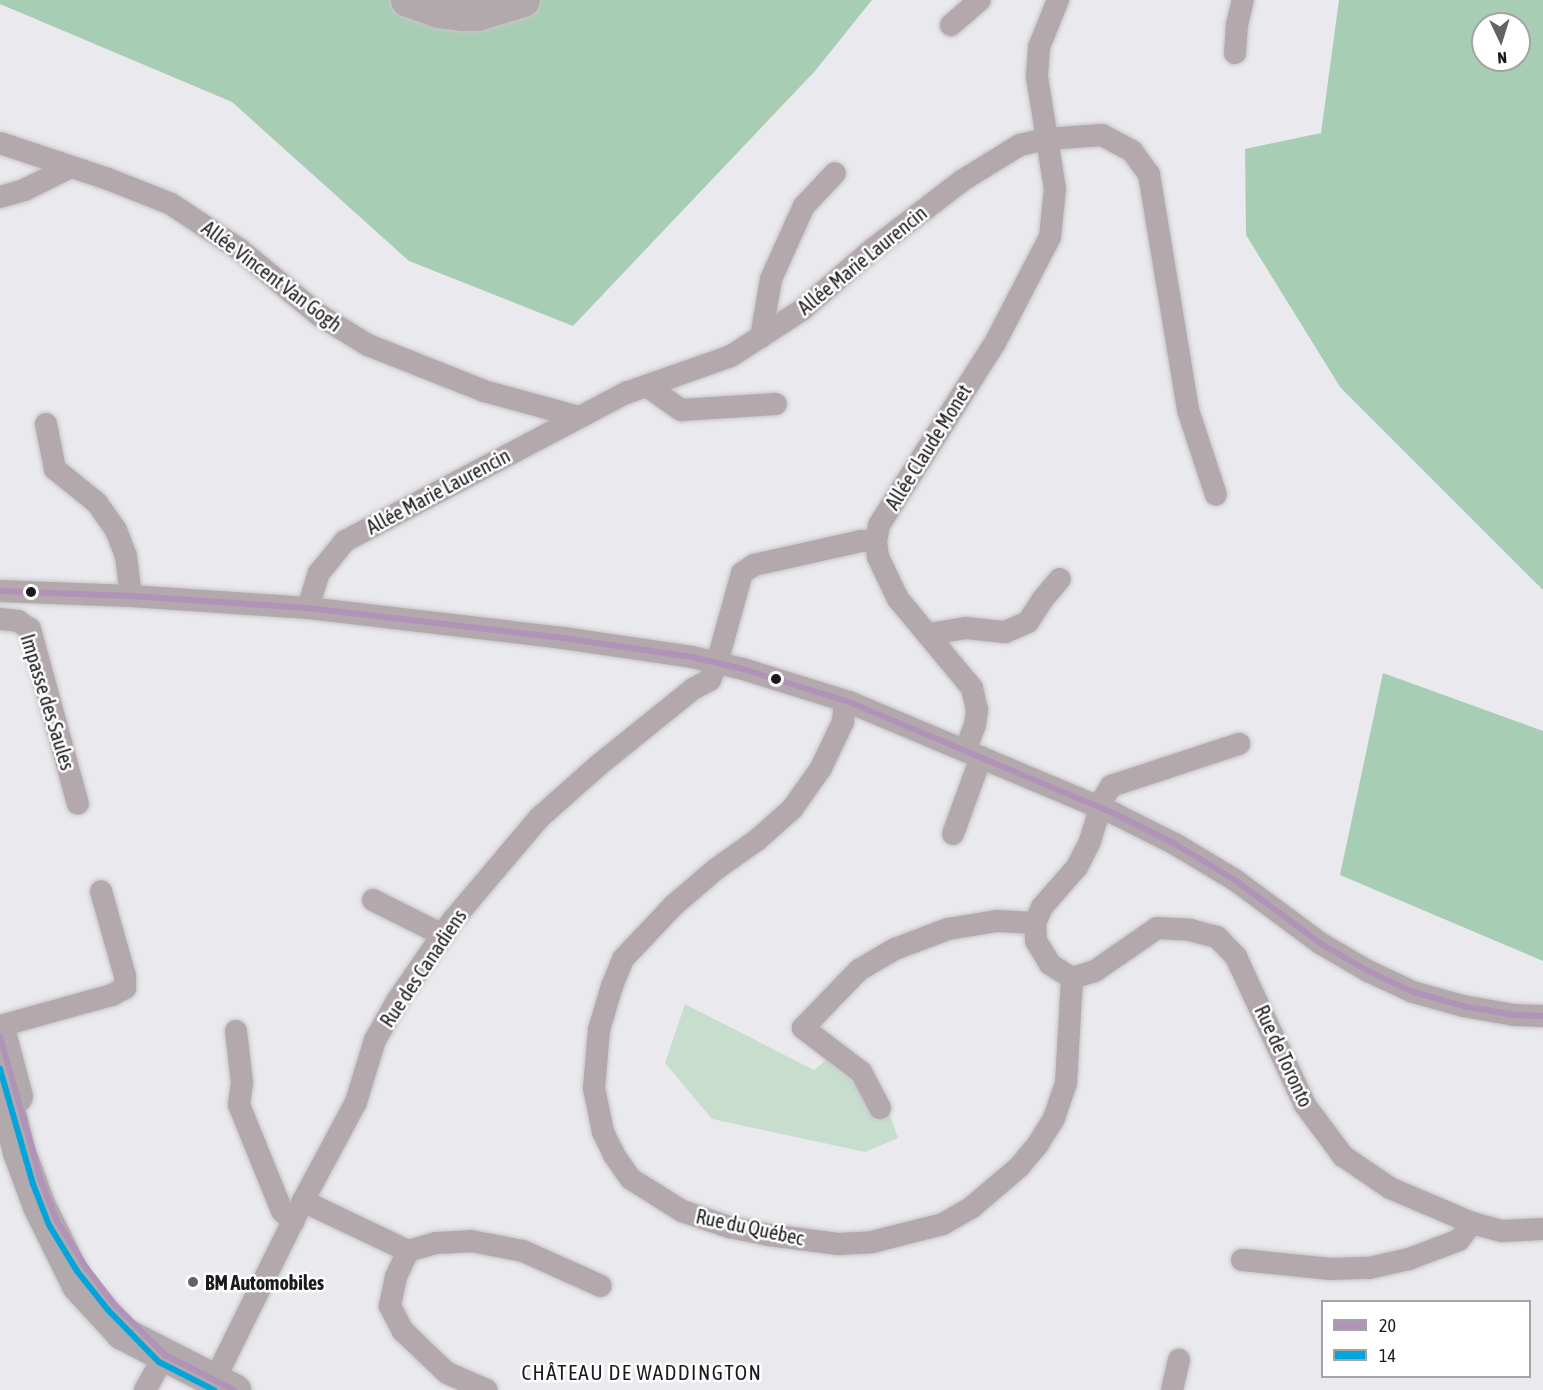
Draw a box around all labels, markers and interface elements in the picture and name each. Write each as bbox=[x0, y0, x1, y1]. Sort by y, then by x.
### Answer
north arrow bbox=[1471, 12, 1531, 72]
text: N bbox=[1497, 49, 1507, 67]
street label: Allée Marie Laurencin bbox=[793, 201, 931, 319]
street label: Allée Vincent Van Gogh bbox=[197, 216, 347, 336]
street label: Allée Claude Monet bbox=[880, 380, 976, 514]
street label: Allée Marie Laurencin bbox=[362, 443, 514, 539]
unlabelled marker bbox=[25, 586, 37, 598]
street label: Impasse des Saules bbox=[16, 631, 80, 773]
unlabelled marker bbox=[770, 673, 782, 685]
street label: Rue des Canadiens bbox=[375, 904, 471, 1032]
street label: Rue de Toronto bbox=[1250, 1001, 1318, 1111]
street label: Rue du Québec bbox=[694, 1204, 806, 1250]
place label: BM Automobiles bbox=[205, 1270, 324, 1294]
marker: BM Automobiles bbox=[186, 1275, 200, 1289]
legend bbox=[1321, 1300, 1531, 1378]
text: 20 bbox=[1379, 1315, 1396, 1336]
text: 14 bbox=[1379, 1345, 1396, 1366]
district label: CHÂTEAU DE WADDINGTON bbox=[522, 1359, 762, 1385]

